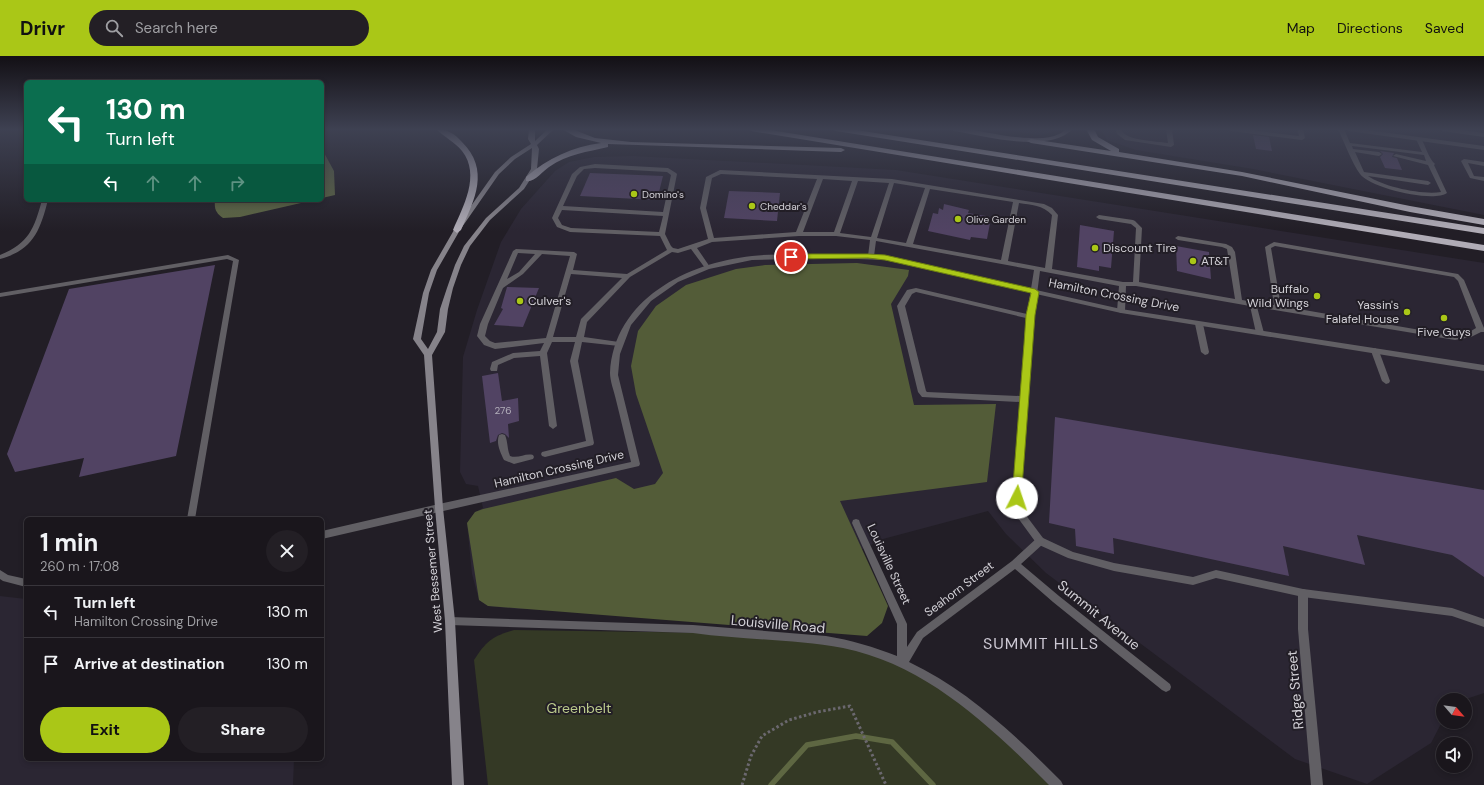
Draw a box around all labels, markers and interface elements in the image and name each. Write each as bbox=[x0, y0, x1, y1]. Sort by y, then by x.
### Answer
search box bbox=[89, 10, 369, 46]
text: Drivr bbox=[20, 16, 65, 41]
icon: search bbox=[103, 17, 125, 39]
text: Search here bbox=[135, 18, 218, 38]
text: Map bbox=[1287, 19, 1315, 37]
text: Directions bbox=[1337, 19, 1403, 37]
text: Saved bbox=[1425, 19, 1464, 37]
text: 130 m bbox=[106, 91, 186, 128]
icon: left bbox=[40, 96, 92, 148]
text: Turn left bbox=[106, 127, 175, 151]
icon: left bbox=[100, 172, 122, 194]
icon: ahead bbox=[142, 172, 164, 194]
icon: ahead bbox=[184, 172, 206, 194]
icon: right bbox=[226, 172, 248, 194]
place label: Domino's bbox=[642, 188, 684, 201]
marker: Domino's bbox=[629, 189, 639, 199]
place label: Cheddar's bbox=[760, 200, 807, 213]
marker: Cheddar's bbox=[747, 201, 757, 211]
place label: Olive Garden bbox=[966, 213, 1026, 226]
marker: Olive Garden bbox=[953, 214, 963, 224]
pin bbox=[774, 240, 808, 274]
place label: Discount Tire bbox=[1103, 240, 1177, 256]
marker: Discount Tire bbox=[1090, 243, 1100, 253]
icon: arrive bbox=[780, 246, 802, 268]
place label: AT&T bbox=[1201, 253, 1229, 269]
marker: AT&T bbox=[1188, 256, 1198, 266]
street label: Hamilton Crossing Drive bbox=[1047, 274, 1181, 316]
place label: Buffalo Wild Wings bbox=[1247, 281, 1309, 311]
marker: Buffalo Wild Wings bbox=[1312, 291, 1322, 301]
place label: Culver's bbox=[528, 293, 571, 309]
marker: Culver's bbox=[515, 296, 525, 306]
place label: Yassin's Falafel House bbox=[1326, 297, 1399, 327]
marker: Yassin's Falafel House bbox=[1402, 307, 1412, 317]
marker: Five Guys bbox=[1439, 313, 1449, 323]
place label: Five Guys bbox=[1417, 324, 1471, 340]
house number: 276 bbox=[495, 404, 511, 417]
street label: Hamilton Crossing Drive bbox=[493, 446, 626, 492]
position arrow bbox=[996, 477, 1038, 519]
street label: West Bessemer Street bbox=[420, 508, 446, 633]
street label: Louisville Street bbox=[863, 521, 915, 607]
text: 1 min bbox=[40, 527, 98, 558]
button: close bbox=[266, 530, 308, 572]
text: 260 m · 17:08 bbox=[40, 558, 120, 575]
street label: Seahorn Street bbox=[921, 558, 997, 620]
street label: Summit Avenue bbox=[1054, 576, 1144, 654]
text: Turn left bbox=[74, 593, 135, 613]
icon: left bbox=[40, 601, 62, 623]
text: 130 m bbox=[267, 602, 308, 622]
street label: Louisville Road bbox=[730, 611, 826, 637]
text: Hamilton Crossing Drive bbox=[74, 613, 218, 630]
district label: SUMMIT HILLS bbox=[983, 633, 1099, 654]
street label: Ridge Street bbox=[1283, 650, 1307, 730]
icon: arrive bbox=[40, 653, 62, 675]
text: Arrive at destination bbox=[74, 654, 225, 674]
text: 130 m bbox=[267, 654, 308, 674]
north arrow bbox=[1436, 693, 1472, 729]
map controls bbox=[1436, 693, 1472, 773]
park label: Greenbelt bbox=[547, 699, 611, 717]
button: Exit bbox=[40, 707, 170, 753]
button: Share bbox=[178, 707, 308, 753]
button: sound bbox=[1436, 737, 1472, 773]

